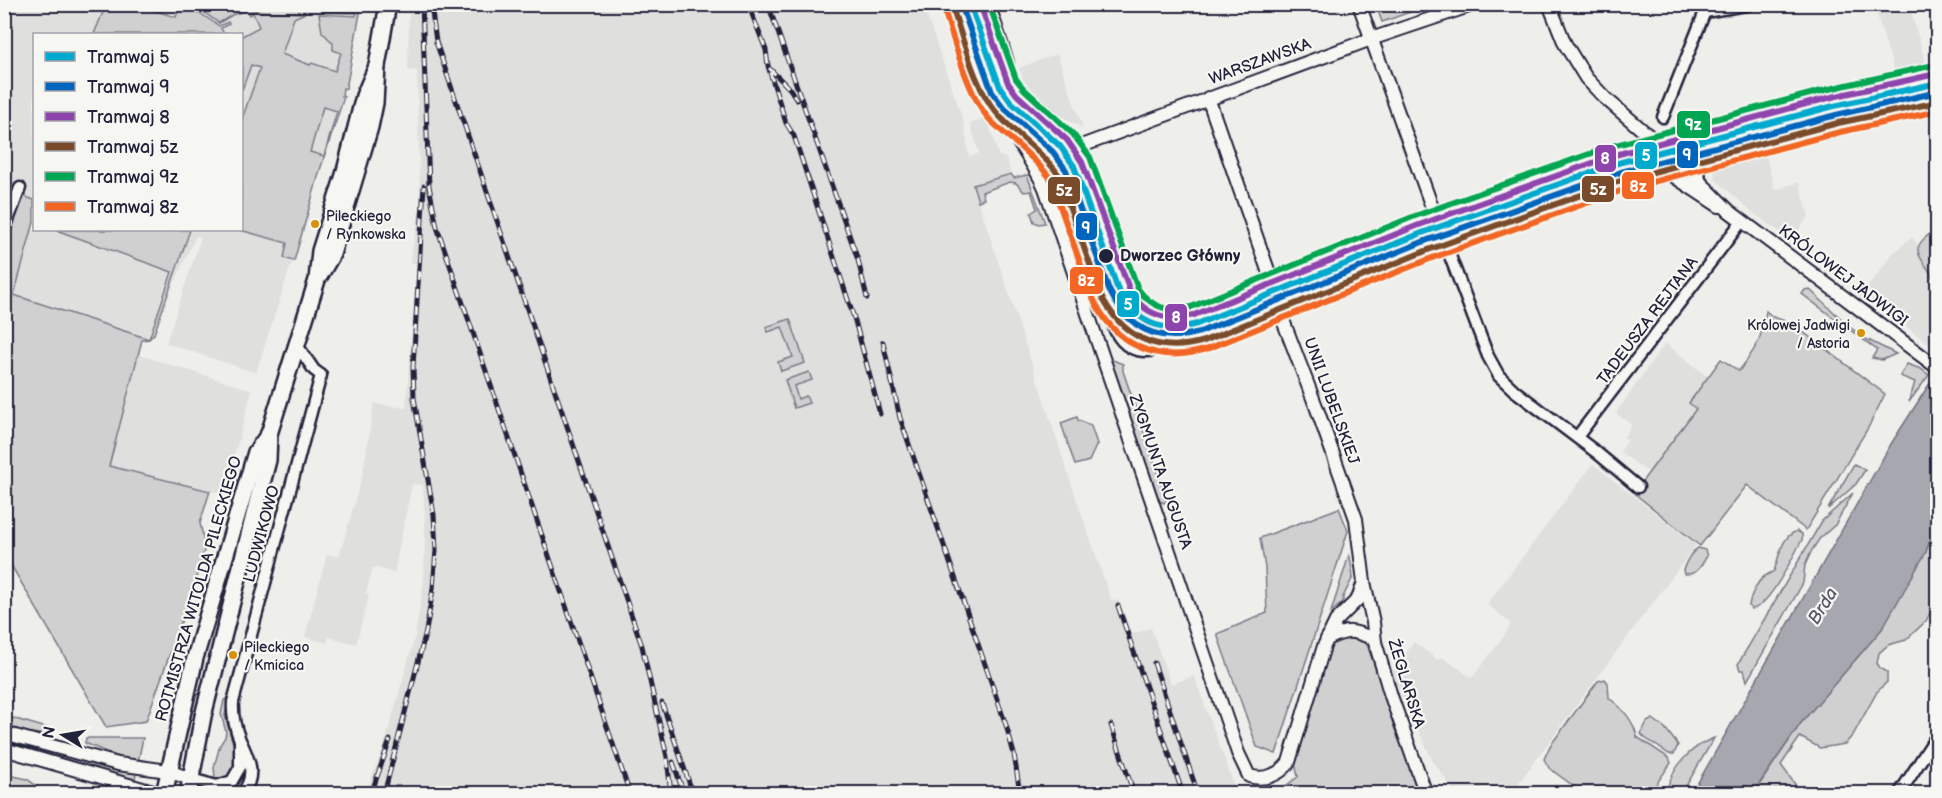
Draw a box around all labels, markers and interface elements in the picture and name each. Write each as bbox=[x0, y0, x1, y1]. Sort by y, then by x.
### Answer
legend bbox=[33, 33, 243, 231]
street label: WARSZAWSKA bbox=[1206, 35, 1314, 89]
text: Tramwaj 5 bbox=[87, 47, 170, 68]
text: Tramwaj 9 bbox=[87, 77, 170, 98]
text: Tramwaj 8 bbox=[87, 107, 170, 128]
line badge: 9z bbox=[1676, 110, 1711, 139]
text: 9z bbox=[1684, 116, 1702, 135]
text: Tramwaj 5z bbox=[87, 137, 179, 158]
line badge: 9 bbox=[1676, 140, 1699, 169]
line badge: 5 bbox=[1634, 141, 1658, 170]
line badge: 8 bbox=[1594, 144, 1617, 173]
text: 9 bbox=[1682, 146, 1692, 165]
text: 5 bbox=[1641, 147, 1651, 166]
text: 8 bbox=[1600, 150, 1610, 169]
text: Tramwaj 9z bbox=[87, 167, 179, 188]
line badge: 8z bbox=[1621, 171, 1655, 200]
line badge: 5z bbox=[1581, 175, 1615, 203]
line badge: 5z bbox=[1047, 176, 1081, 205]
text: 8z bbox=[1629, 178, 1647, 197]
text: 5z bbox=[1589, 181, 1607, 200]
text: 5z bbox=[1055, 182, 1073, 201]
text: Tramwaj 8z bbox=[87, 197, 179, 218]
place label: Pileckiego / Rynkowska bbox=[326, 208, 406, 243]
line badge: 9 bbox=[1075, 212, 1098, 241]
marker: Pileckiego / Rynkowska bbox=[309, 218, 321, 230]
text: 9 bbox=[1081, 219, 1091, 238]
street label: KRÓLOWEJ JADWIGI bbox=[1775, 220, 1913, 331]
marker: Dworzec Główny bbox=[1097, 247, 1115, 265]
place label: Dworzec Główny bbox=[1120, 247, 1241, 266]
street label: TADEUSZA REJTANA bbox=[1594, 253, 1702, 389]
line badge: 8z bbox=[1069, 266, 1104, 295]
text: 8z bbox=[1077, 272, 1095, 291]
line badge: 5 bbox=[1116, 290, 1140, 318]
text: 5 bbox=[1123, 296, 1133, 315]
line badge: 8 bbox=[1164, 303, 1188, 332]
text: 8 bbox=[1171, 309, 1181, 328]
place label: Królowej Jadwigi / Astoria bbox=[1747, 317, 1850, 352]
marker: Królowej Jadwigi / Astoria bbox=[1855, 327, 1867, 339]
street label: UNII LUBELSKIEJ bbox=[1299, 335, 1363, 467]
street label: ZYGMUNTA AUGUSTA bbox=[1124, 391, 1195, 552]
street label: ROTMISTRZA WITOLDA PILECKIEGO bbox=[152, 454, 246, 724]
street label: LUDWIKOWO bbox=[240, 483, 284, 585]
water label: Brda bbox=[1804, 584, 1842, 628]
street label: ŻEGLARSKA bbox=[1383, 636, 1431, 731]
place label: Pileckiego / Kmicica bbox=[244, 639, 309, 674]
marker: Pileckiego / Kmicica bbox=[227, 649, 239, 661]
north arrow bbox=[33, 705, 93, 765]
text: N bbox=[39, 725, 60, 740]

